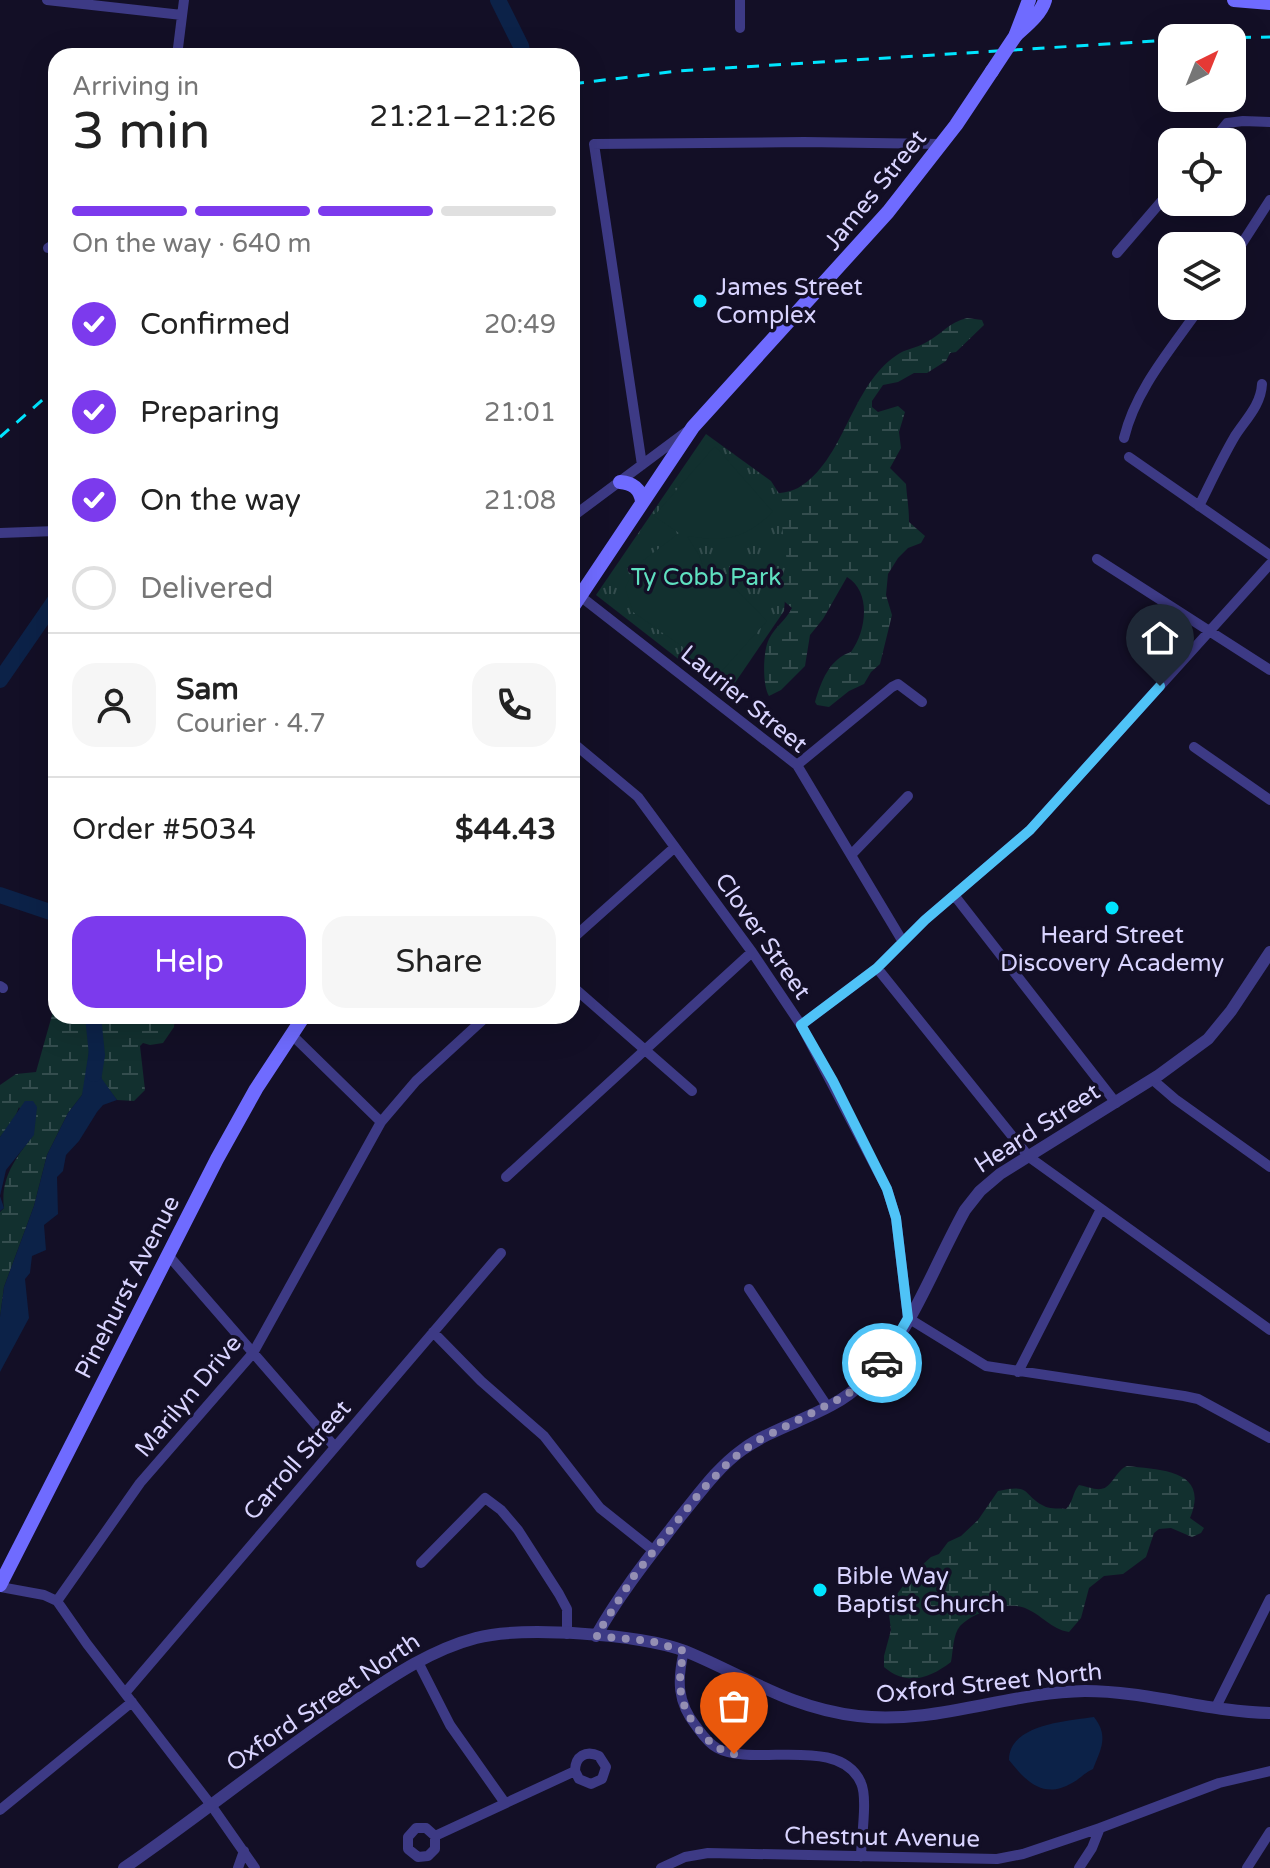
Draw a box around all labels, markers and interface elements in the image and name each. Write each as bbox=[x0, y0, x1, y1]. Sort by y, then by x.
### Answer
north arrow bbox=[1158, 24, 1246, 112]
map controls bbox=[1158, 24, 1246, 320]
text: Arriving in bbox=[72, 71, 199, 102]
text: 21:21–21:26 bbox=[369, 98, 556, 135]
text: 3 min bbox=[72, 100, 211, 163]
street label: James Street bbox=[818, 124, 933, 256]
button: locate bbox=[1158, 128, 1246, 216]
text: On the way · 640 m bbox=[72, 228, 311, 259]
button: layers bbox=[1158, 232, 1246, 320]
place label: James Street Complex bbox=[716, 273, 863, 330]
marker: James Street Complex bbox=[691, 292, 709, 310]
icon: check bbox=[72, 302, 116, 346]
text: Confirmed bbox=[140, 306, 291, 343]
text: 20:49 bbox=[484, 309, 556, 340]
icon: check bbox=[72, 390, 116, 434]
text: Preparing bbox=[140, 394, 280, 431]
text: 21:01 bbox=[484, 397, 556, 428]
icon: check bbox=[72, 478, 116, 522]
text: On the way bbox=[140, 482, 301, 519]
text: 21:08 bbox=[484, 485, 556, 516]
park label: Ty Cobb Park bbox=[631, 563, 781, 592]
text: Delivered bbox=[140, 570, 274, 607]
pin bbox=[1126, 604, 1194, 686]
icon: home bbox=[1138, 616, 1182, 660]
street label: Laurier Street bbox=[674, 639, 813, 759]
button: person bbox=[72, 663, 156, 747]
button: phone bbox=[472, 663, 556, 747]
text: Sam bbox=[176, 671, 239, 708]
text: Courier · 4.7 bbox=[176, 708, 326, 739]
text: Order #5034 bbox=[72, 811, 256, 848]
text: $44.43 bbox=[455, 811, 556, 848]
street label: Clover Street bbox=[708, 868, 817, 1005]
marker: Heard Street Discovery Academy bbox=[1103, 899, 1121, 917]
button: Help bbox=[72, 916, 306, 1008]
button: Share bbox=[322, 916, 556, 1008]
place label: Heard Street Discovery Academy bbox=[1000, 921, 1224, 978]
street label: Heard Street bbox=[969, 1077, 1105, 1180]
street label: Pinehurst Avenue bbox=[69, 1191, 186, 1383]
courier bbox=[842, 1323, 922, 1403]
street label: Marilyn Drive bbox=[129, 1329, 248, 1463]
icon: car bbox=[860, 1341, 904, 1385]
street label: Carroll Street bbox=[237, 1394, 357, 1526]
place label: Bible Way Baptist Church bbox=[836, 1562, 1005, 1619]
marker: Bible Way Baptist Church bbox=[811, 1581, 829, 1599]
street label: Oxford Street North bbox=[221, 1627, 426, 1778]
street label: Oxford Street North bbox=[875, 1657, 1104, 1710]
pin bbox=[700, 1672, 768, 1754]
icon: bag bbox=[712, 1684, 756, 1728]
street label: Chestnut Avenue bbox=[784, 1821, 980, 1854]

